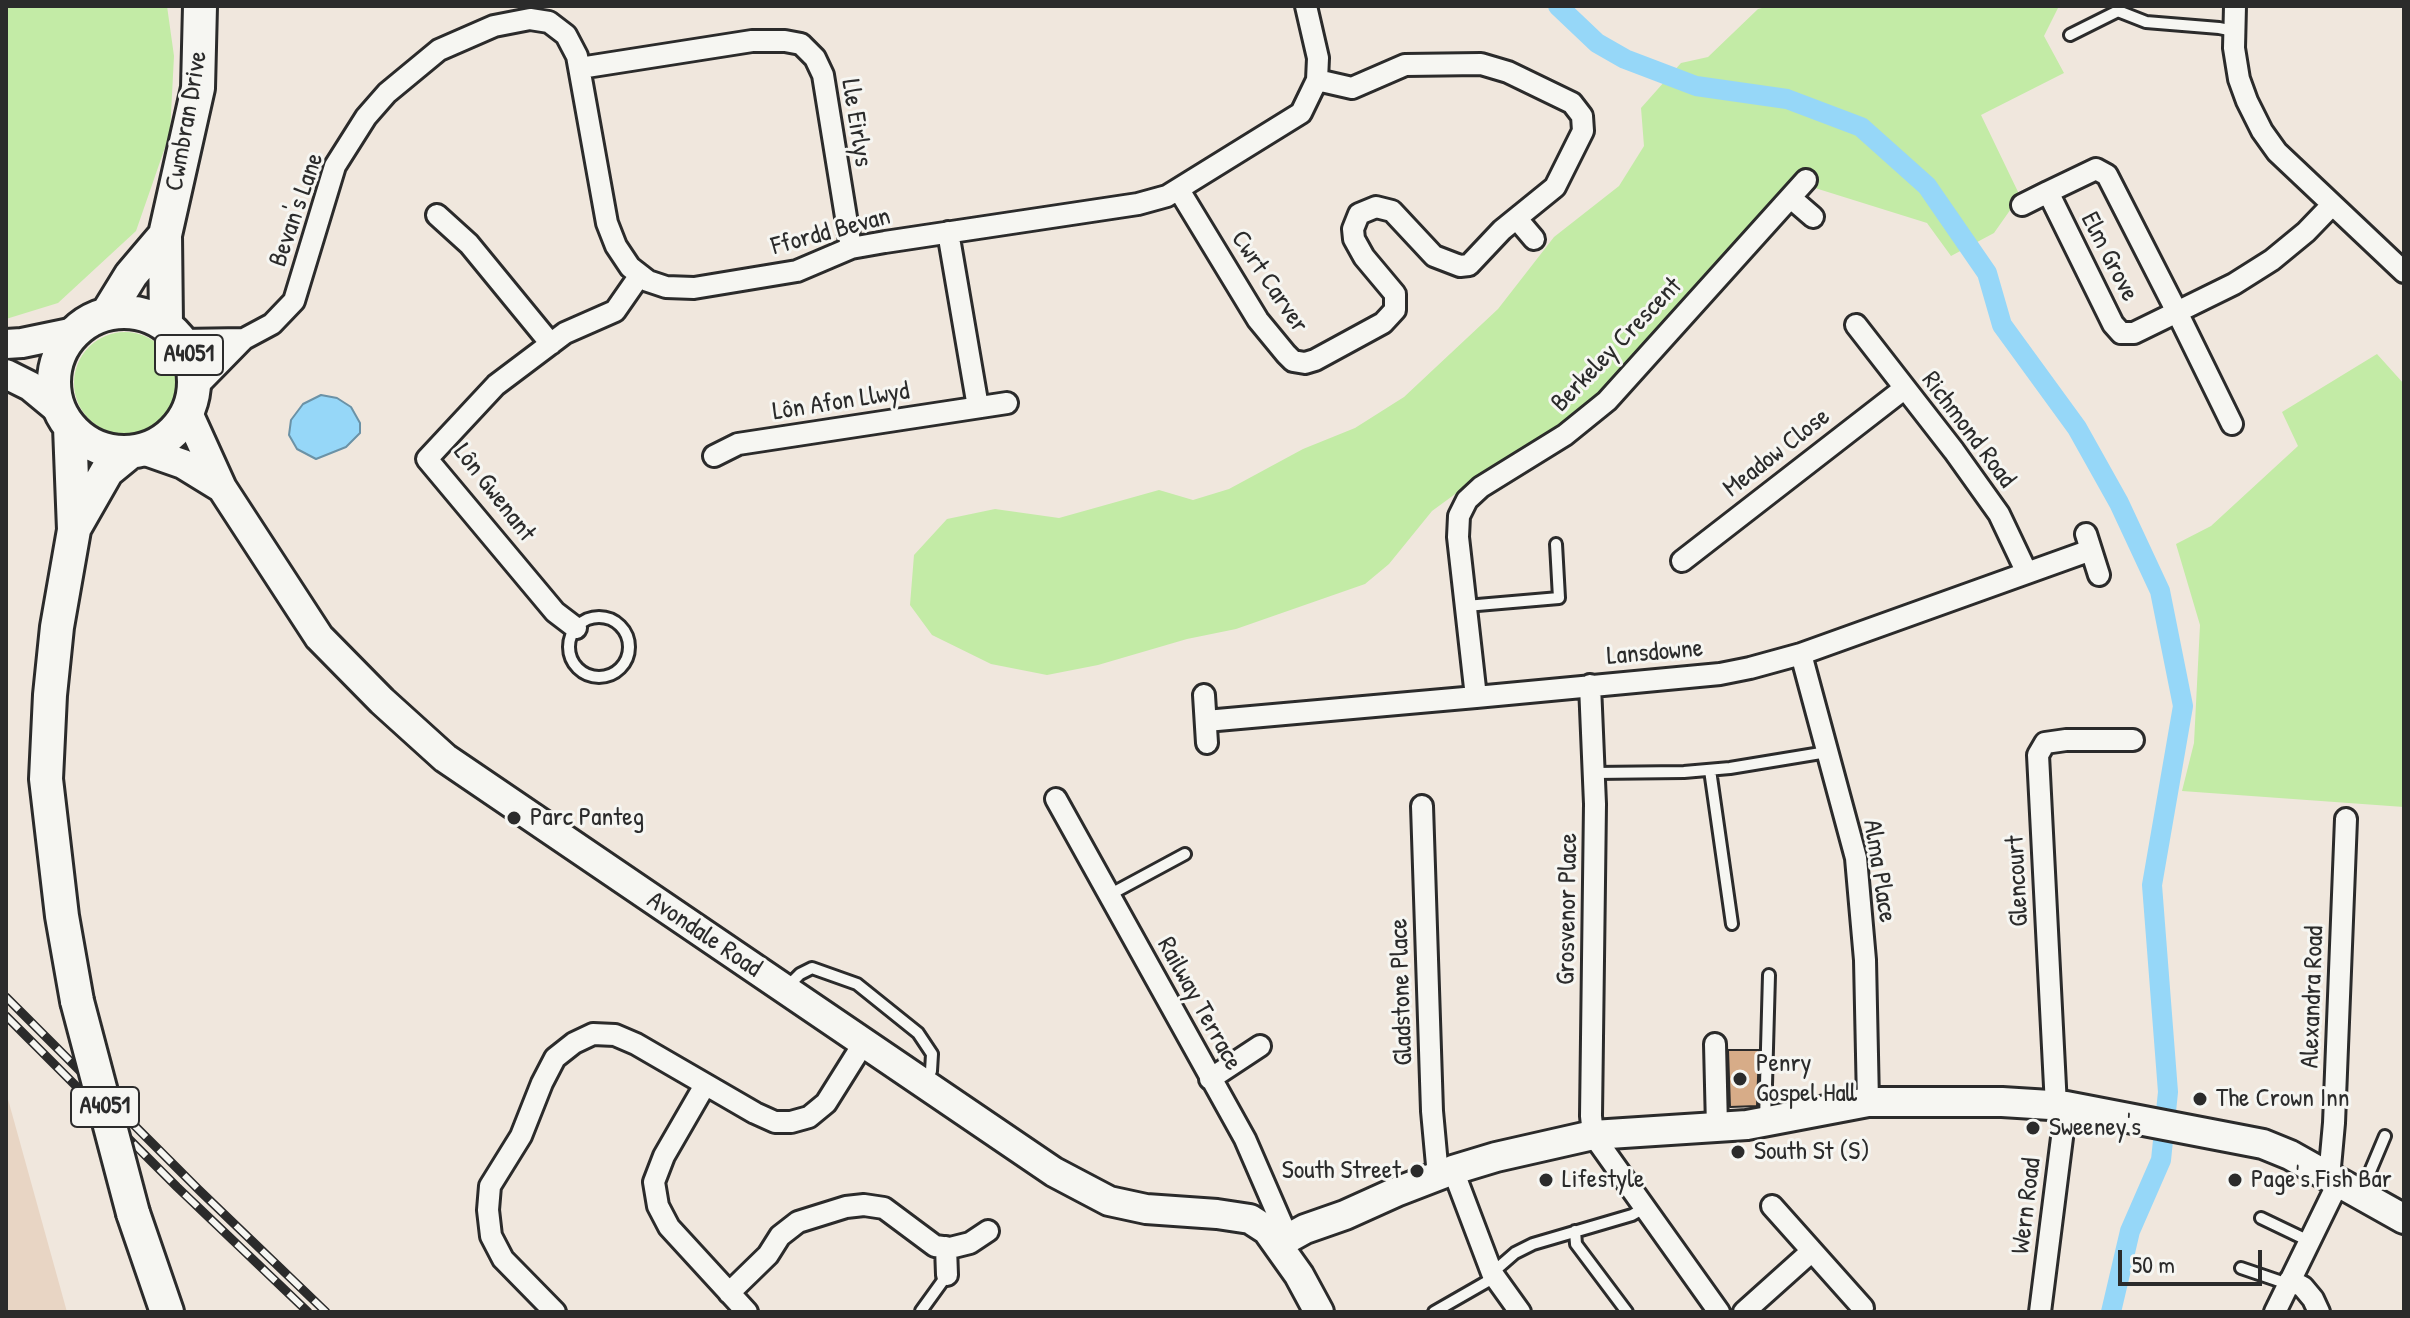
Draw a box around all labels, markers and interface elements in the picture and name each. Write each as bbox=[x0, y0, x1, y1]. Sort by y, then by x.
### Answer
street label: Cwmbran Drive bbox=[159, 49, 215, 193]
street label: Lle Eirlys bbox=[834, 77, 878, 169]
street label: Bevan's Lane bbox=[263, 149, 331, 271]
street label: Ffordd Bevan bbox=[768, 201, 894, 263]
street label: Elm Grove bbox=[2073, 207, 2145, 307]
street label: Cwrt Carver bbox=[1224, 225, 1314, 339]
street label: Berkeley Crescent bbox=[1545, 271, 1689, 419]
road number: A4051 bbox=[155, 335, 223, 375]
street label: Richmond Road bbox=[1914, 366, 2022, 494]
street label: Lôn Afon Llwyd bbox=[770, 376, 912, 428]
street label: Meadow Close bbox=[1717, 402, 1837, 504]
street label: Lôn Gwenant bbox=[446, 438, 542, 548]
street label: Lansdowne bbox=[1606, 633, 1704, 673]
place label: Parc Panteg bbox=[530, 802, 644, 834]
marker: Parc Panteg bbox=[505, 809, 523, 827]
street label: Alma Place bbox=[1855, 817, 1903, 925]
street label: Grosvenor Place bbox=[1551, 833, 1585, 985]
street label: Glencourt bbox=[2000, 835, 2036, 927]
street label: Avondale Road bbox=[641, 885, 767, 985]
street label: Gladstone Place bbox=[1384, 918, 1420, 1066]
street label: Alexandra Road bbox=[2295, 925, 2331, 1069]
street label: Railway Terrace bbox=[1150, 932, 1248, 1076]
place label: Penry Gospel Hall bbox=[1756, 1048, 1857, 1110]
marker: Penry Gospel Hall bbox=[1731, 1070, 1749, 1088]
place label: The Crown Inn bbox=[2216, 1083, 2350, 1115]
road number: A4051 bbox=[71, 1087, 139, 1127]
marker: The Crown Inn bbox=[2191, 1090, 2209, 1108]
place label: Sweeney's bbox=[2049, 1112, 2141, 1144]
marker: Sweeney's bbox=[2024, 1119, 2042, 1137]
place label: South St (S) bbox=[1754, 1136, 1870, 1168]
marker: South St (S) bbox=[1729, 1143, 1747, 1161]
place label: South Street bbox=[1282, 1155, 1401, 1187]
street label: Wern Road bbox=[2006, 1156, 2048, 1256]
marker: South Street bbox=[1408, 1162, 1426, 1180]
place label: Lifestyle bbox=[1562, 1164, 1644, 1196]
place label: Page's Fish Bar bbox=[2251, 1164, 2392, 1196]
marker: Lifestyle bbox=[1537, 1171, 1555, 1189]
marker: Page's Fish Bar bbox=[2226, 1171, 2244, 1189]
scale bar bbox=[2122, 1234, 2266, 1284]
text: 50 m bbox=[2132, 1248, 2175, 1280]

